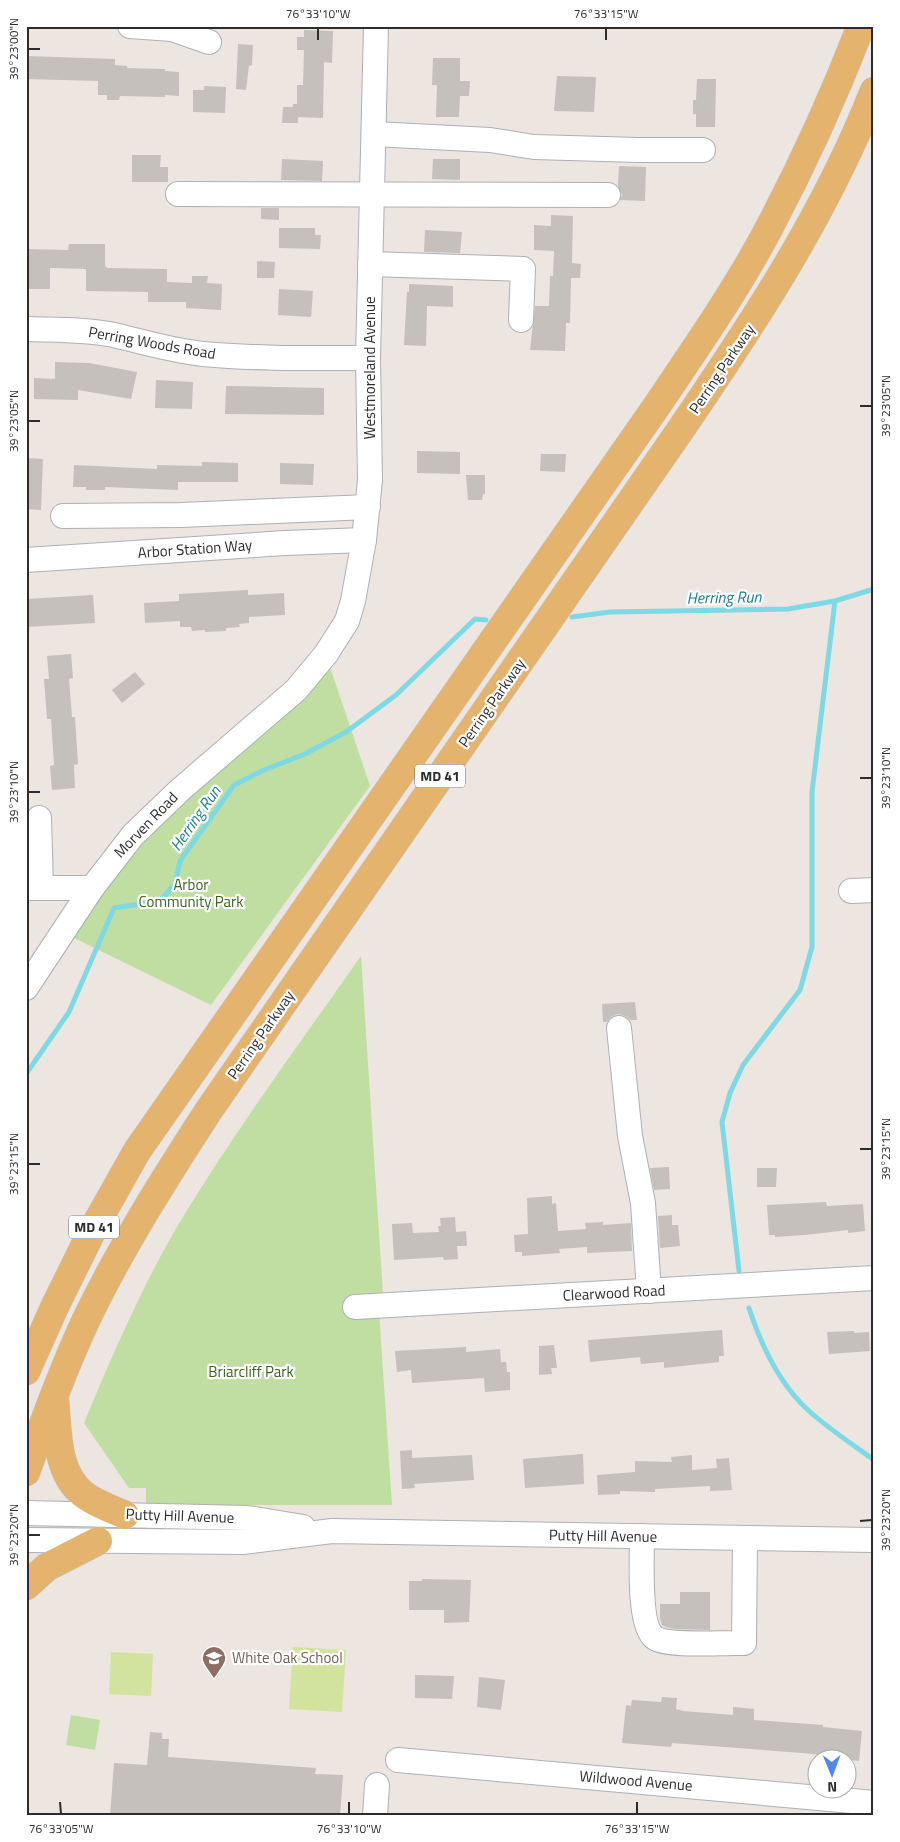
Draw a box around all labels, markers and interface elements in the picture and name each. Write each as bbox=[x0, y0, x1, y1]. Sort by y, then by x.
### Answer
text: 76°33'10"W bbox=[286, 4, 351, 23]
text: 76°33'15"W bbox=[574, 4, 639, 23]
text: 39°23'00"N bbox=[4, 18, 23, 80]
street label: Westmoreland Avenue bbox=[358, 296, 381, 440]
street label: Perring Parkway bbox=[683, 319, 760, 418]
street label: Perring Woods Road bbox=[87, 320, 217, 365]
text: 39°23'05"N bbox=[876, 375, 895, 437]
text: 39°23'05"N bbox=[4, 390, 23, 452]
street label: Arbor Station Way bbox=[137, 533, 253, 564]
water label: Herring Run bbox=[686, 584, 763, 610]
street label: Perring Parkway bbox=[452, 654, 531, 752]
text: 39°23'10"N bbox=[876, 747, 895, 809]
text: 39°23'10"N bbox=[4, 761, 23, 823]
road number: MD 41 bbox=[415, 764, 465, 788]
water label: Herring Run bbox=[164, 780, 227, 855]
street label: Morven Road bbox=[108, 786, 183, 863]
park label: Arbor Community Park bbox=[139, 873, 243, 913]
street label: Perring Parkway bbox=[221, 986, 300, 1084]
text: 39°23'15"N bbox=[876, 1118, 895, 1180]
text: 39°23'15"N bbox=[4, 1133, 23, 1195]
road number: MD 41 bbox=[69, 1216, 119, 1238]
street label: Clearwood Road bbox=[562, 1278, 666, 1307]
park label: Briarcliff Park bbox=[208, 1360, 294, 1383]
text: 39°23'20"N bbox=[876, 1489, 895, 1551]
street label: Putty Hill Avenue bbox=[125, 1502, 235, 1529]
text: 39°23'20"N bbox=[4, 1504, 23, 1566]
street label: Putty Hill Avenue bbox=[549, 1523, 657, 1548]
school or university icon: White Oak School bbox=[201, 1645, 227, 1679]
place label: White Oak School bbox=[232, 1646, 343, 1669]
north arrow bbox=[808, 1750, 858, 1800]
street label: Wildwood Avenue bbox=[579, 1764, 693, 1797]
text: N bbox=[827, 1777, 837, 1798]
text: 76°33'05"W bbox=[29, 1819, 94, 1838]
text: 76°33'10"W bbox=[317, 1819, 382, 1838]
text: 76°33'15"W bbox=[605, 1819, 670, 1838]

